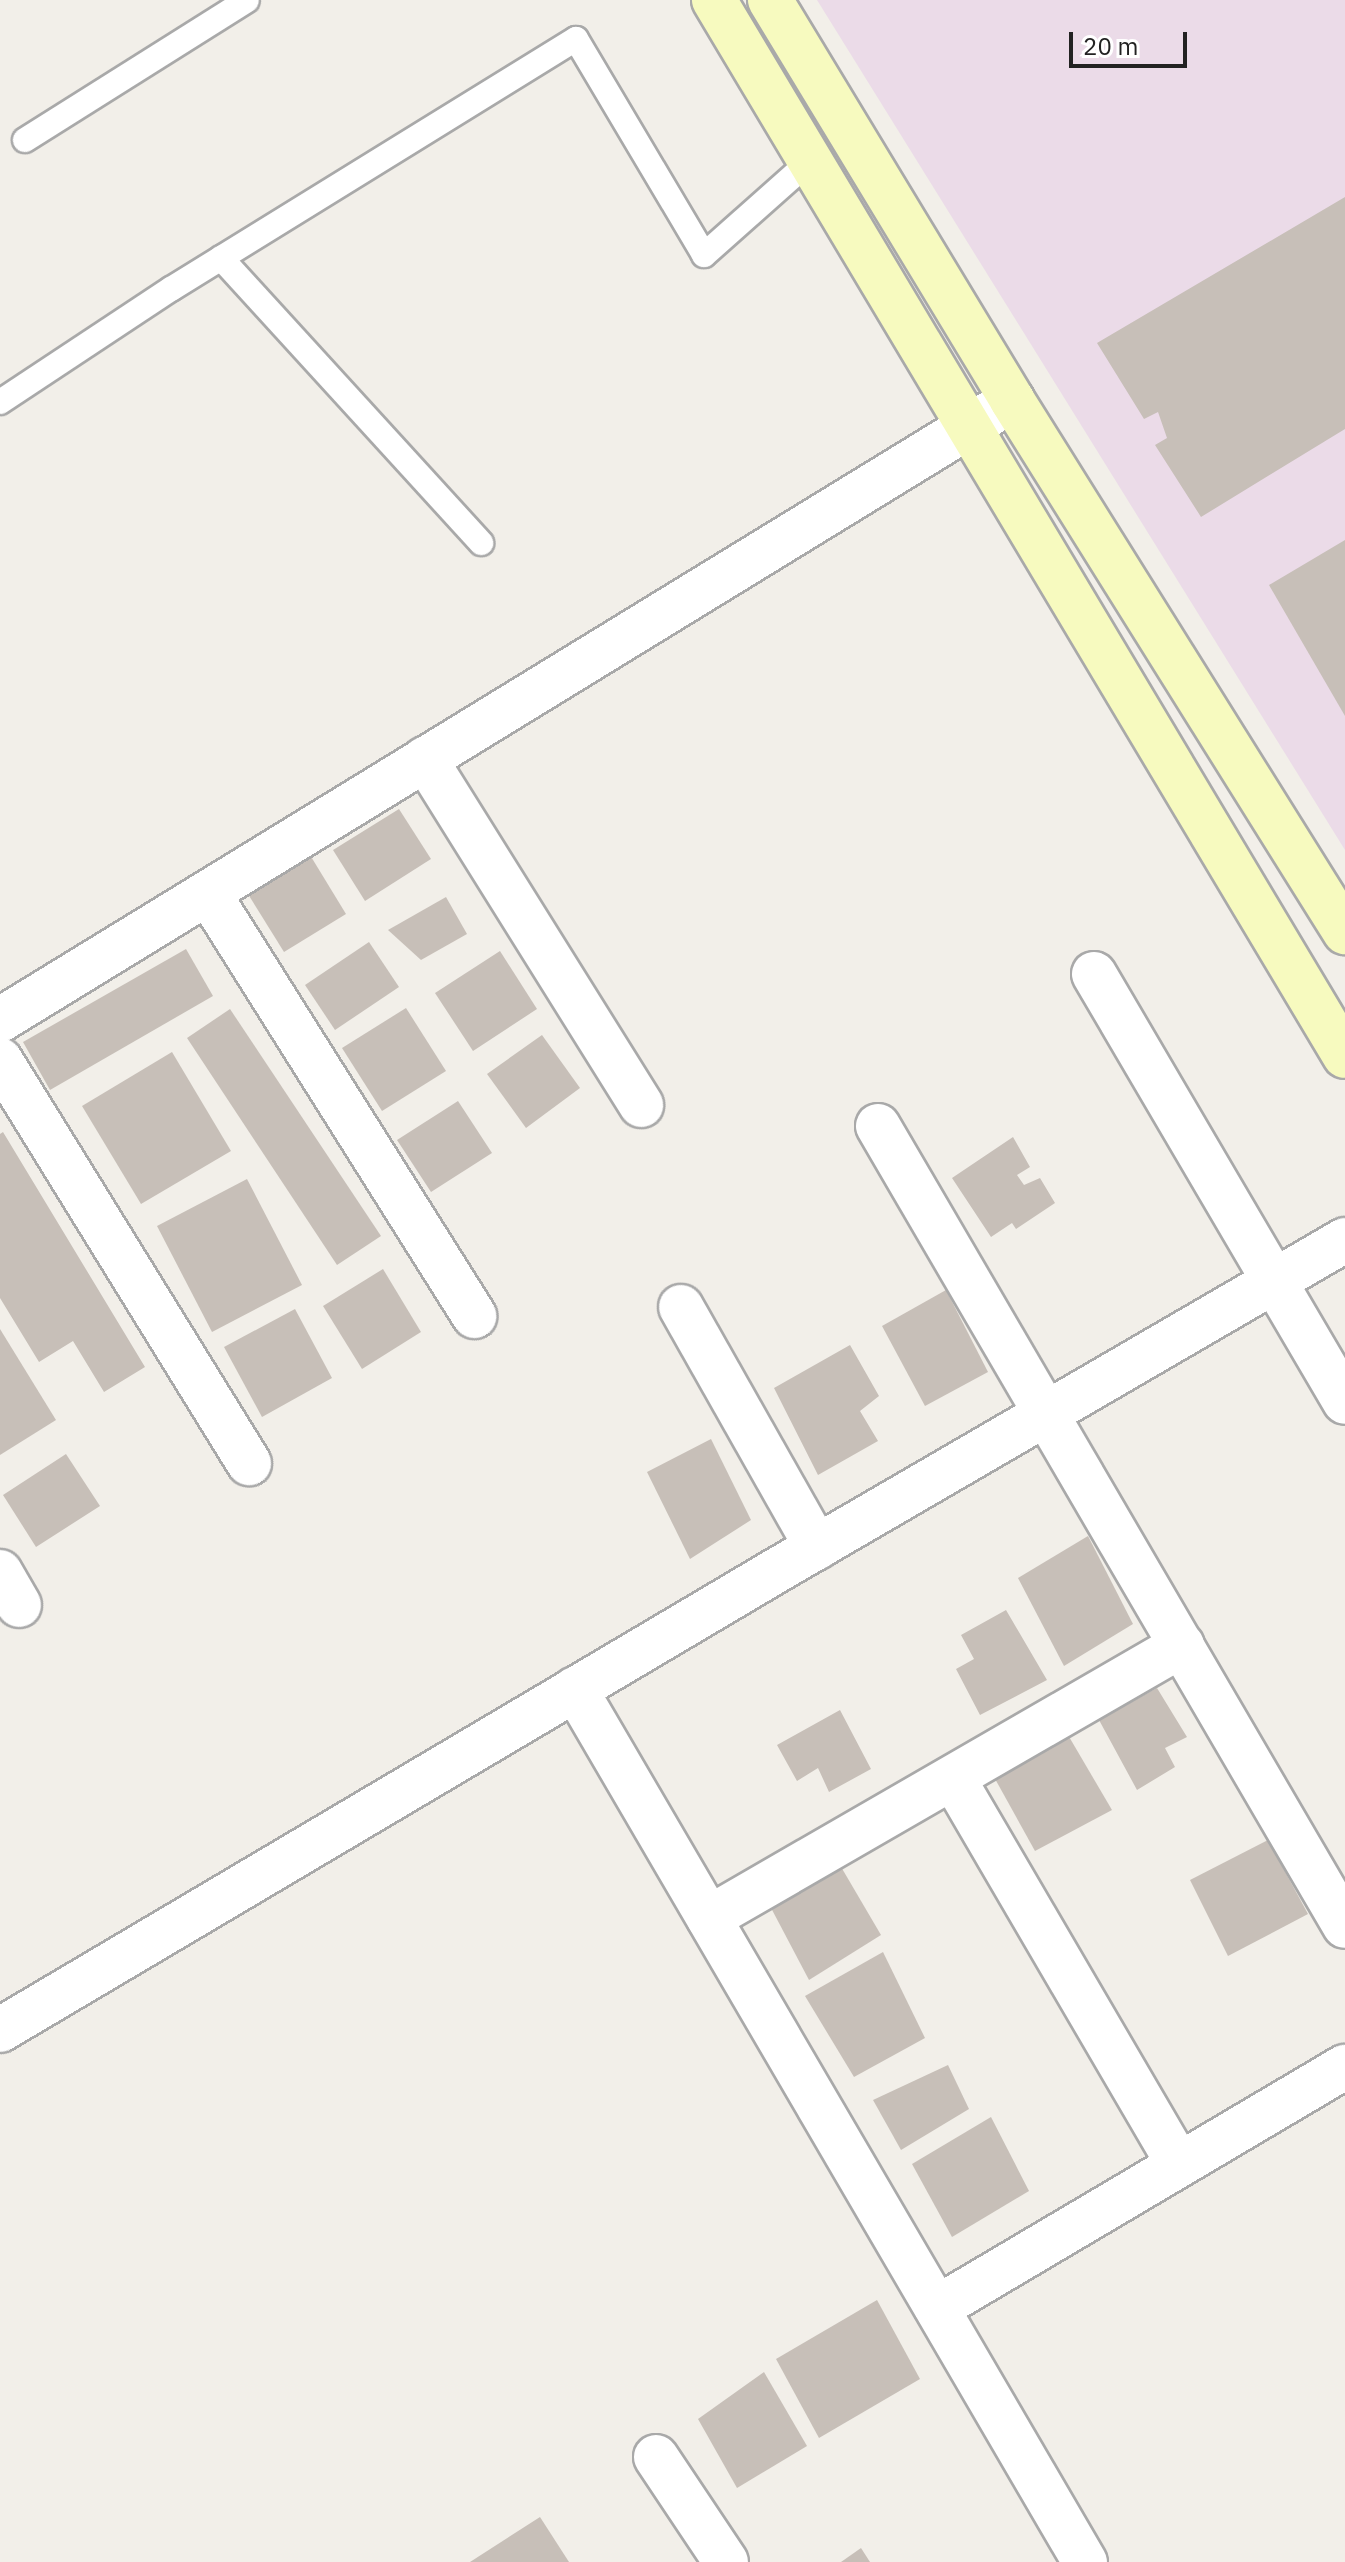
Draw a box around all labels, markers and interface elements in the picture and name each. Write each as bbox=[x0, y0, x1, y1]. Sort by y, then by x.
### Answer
scale bar bbox=[1073, 16, 1191, 66]
text: 20 m bbox=[1083, 30, 1138, 62]

